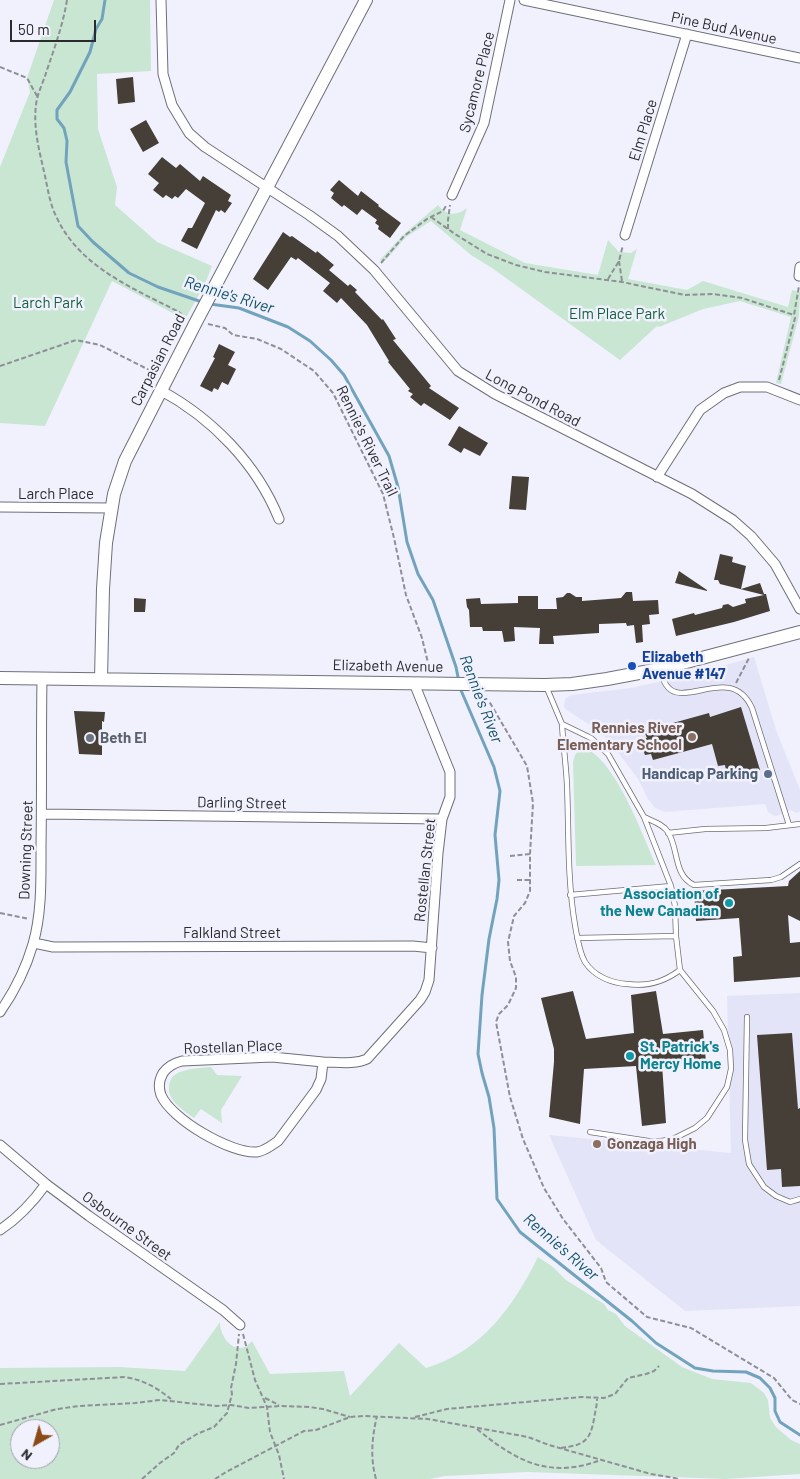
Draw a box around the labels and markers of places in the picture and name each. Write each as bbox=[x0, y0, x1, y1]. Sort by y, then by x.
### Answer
place label: Elizabeth Avenue #147 bbox=[642, 648, 725, 683]
marker: Elizabeth Avenue #147 bbox=[626, 660, 638, 672]
place label: Rennies River Elementary School bbox=[557, 719, 682, 754]
place label: Beth El bbox=[100, 729, 147, 747]
marker: Rennies River Elementary School bbox=[686, 731, 698, 743]
marker: Beth El bbox=[84, 732, 96, 744]
place label: Handicap Parking bbox=[642, 765, 758, 783]
marker: Handicap Parking bbox=[762, 768, 774, 780]
place label: Association of the New Canadian bbox=[600, 885, 719, 920]
marker: Association of the New Canadian bbox=[723, 897, 735, 909]
place label: St. Patrick's Mercy Home bbox=[640, 1038, 721, 1073]
marker: St. Patrick's Mercy Home bbox=[624, 1050, 636, 1062]
place label: Gonzaga High bbox=[607, 1135, 697, 1153]
marker: Gonzaga High bbox=[591, 1138, 603, 1150]

